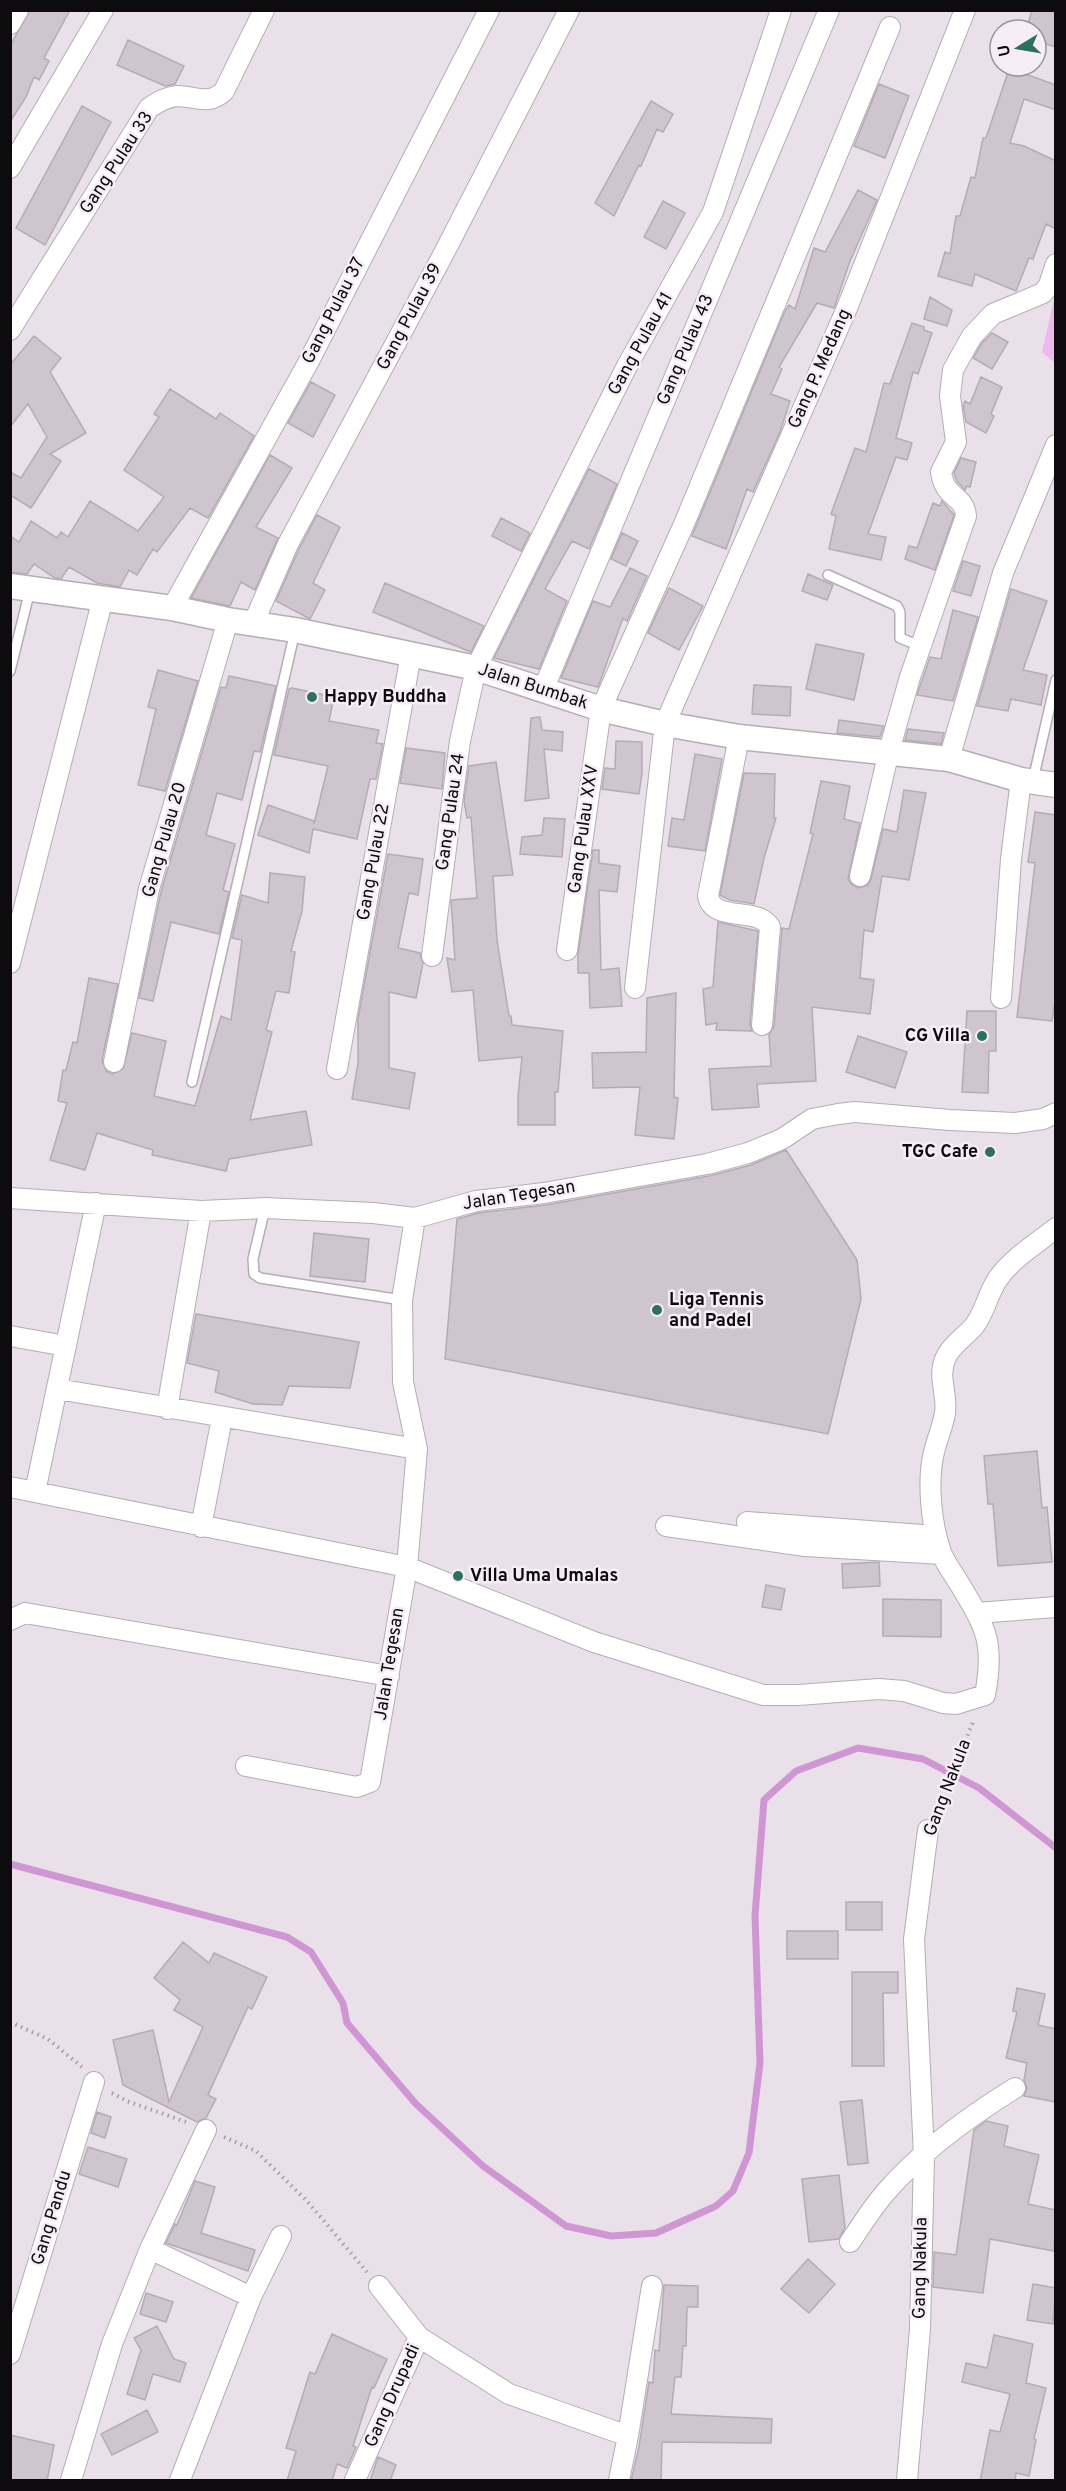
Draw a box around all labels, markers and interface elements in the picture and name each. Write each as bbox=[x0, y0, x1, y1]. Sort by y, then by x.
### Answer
north arrow bbox=[988, 18, 1048, 78]
text: U bbox=[994, 43, 1016, 58]
street label: Gang Pulau 33 bbox=[75, 107, 159, 219]
street label: Gang Pulau 37 bbox=[297, 254, 371, 368]
street label: Gang Pulau 39 bbox=[372, 260, 448, 374]
street label: Gang Pulau 41 bbox=[603, 288, 679, 400]
street label: Gang Pulau 43 bbox=[652, 291, 720, 409]
street label: Gang P. Medang bbox=[783, 305, 857, 433]
street label: Jalan Bumbak bbox=[475, 658, 591, 716]
place label: Happy Buddha bbox=[324, 686, 447, 709]
marker: Happy Buddha bbox=[305, 690, 319, 704]
street label: Gang Pulau 24 bbox=[431, 752, 471, 872]
street label: Gang Pulau XXV bbox=[564, 763, 604, 895]
street label: Gang Pulau 20 bbox=[138, 780, 192, 900]
street label: Gang Pulau 22 bbox=[352, 802, 396, 922]
place label: CG Villa bbox=[905, 1025, 970, 1048]
marker: CG Villa bbox=[975, 1029, 989, 1043]
place label: TGC Cafe bbox=[902, 1141, 978, 1164]
marker: TGC Cafe bbox=[983, 1145, 997, 1159]
street label: Jalan Tegesan bbox=[461, 1176, 577, 1216]
place label: Liga Tennis and Padel bbox=[669, 1289, 764, 1333]
marker: Liga Tennis and Padel bbox=[650, 1303, 664, 1317]
place label: Villa Uma Umalas bbox=[470, 1565, 618, 1588]
marker: Villa Uma Umalas bbox=[451, 1569, 465, 1583]
street label: Jalan Tegesan bbox=[370, 1606, 410, 1722]
street label: Gang Nakula bbox=[919, 1736, 977, 1840]
street label: Gang Pandu bbox=[27, 2168, 77, 2268]
street label: Gang Nakula bbox=[909, 2217, 933, 2319]
street label: Gang Drupadi bbox=[360, 2341, 426, 2451]

